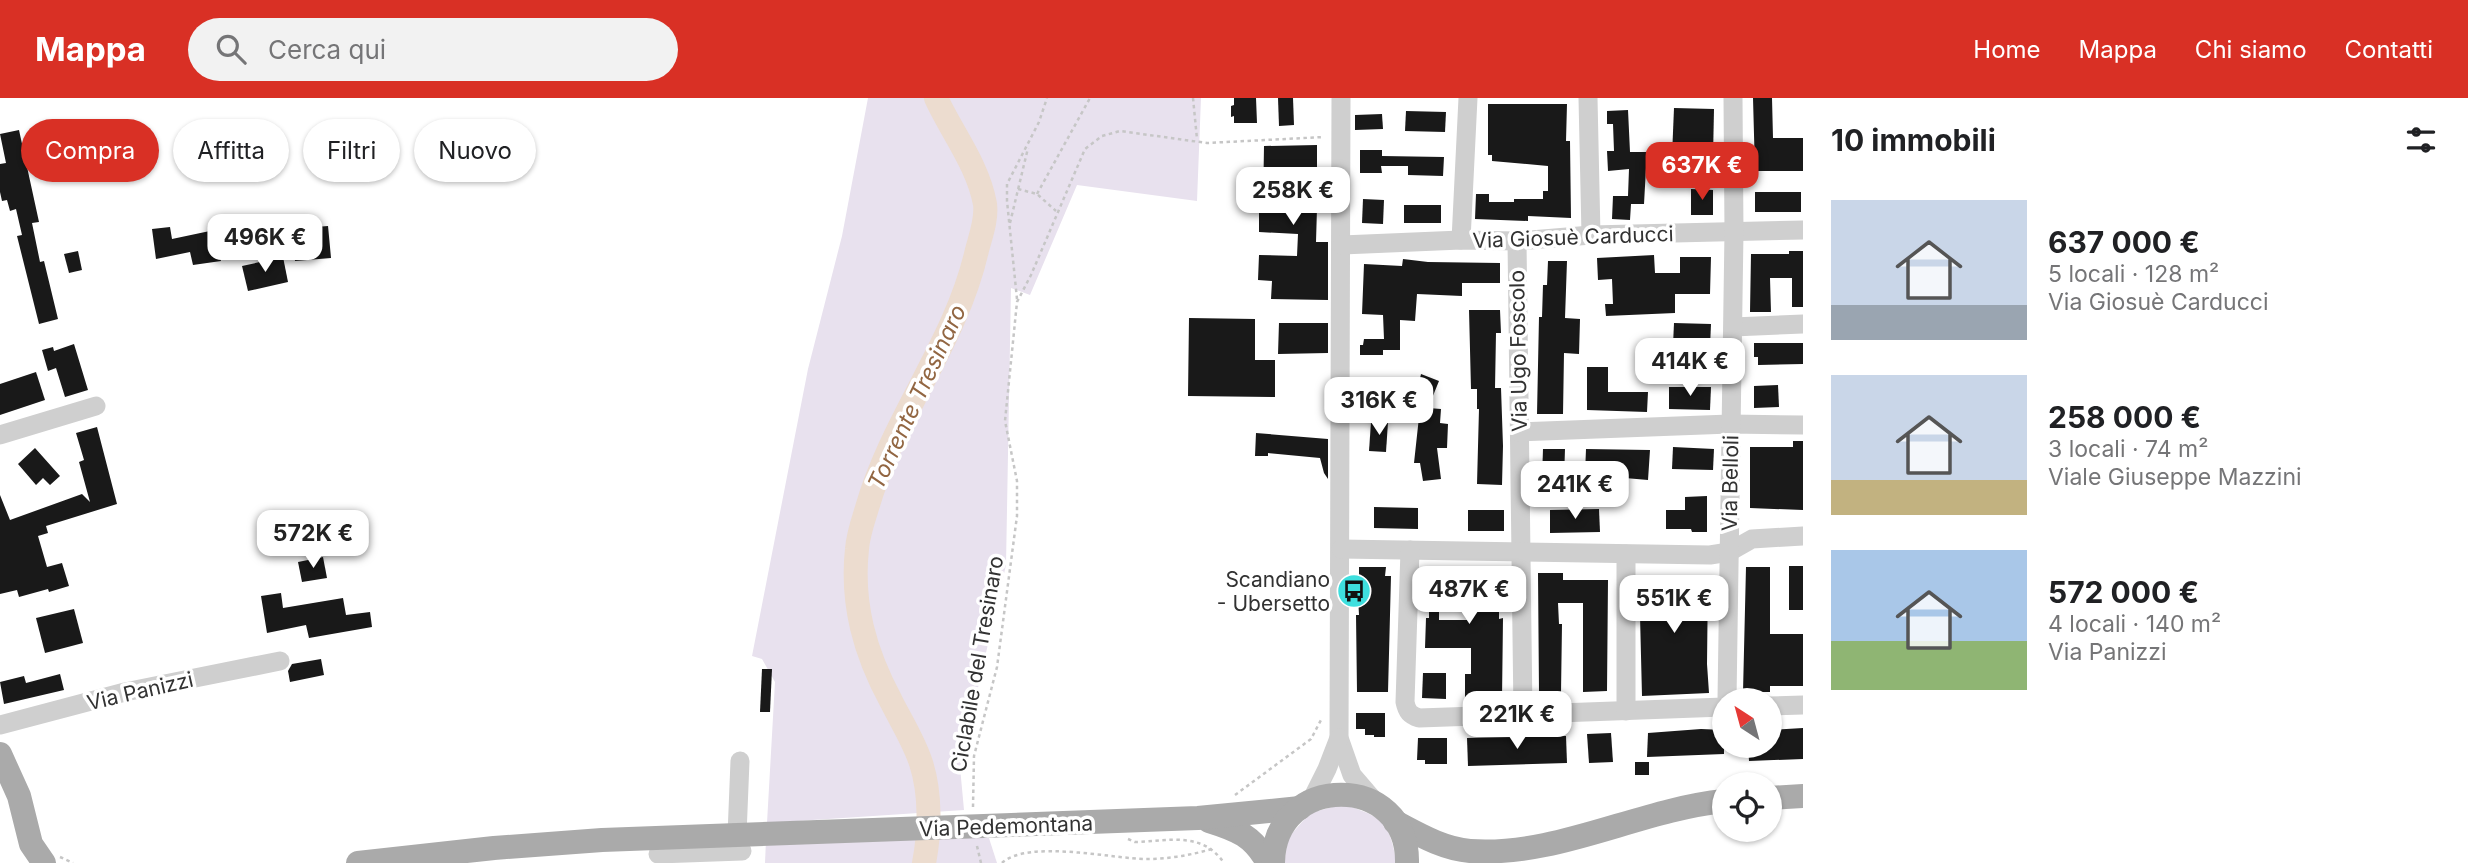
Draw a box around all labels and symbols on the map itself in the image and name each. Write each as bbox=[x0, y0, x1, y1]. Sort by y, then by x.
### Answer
pin: 637K € bbox=[1645, 142, 1759, 202]
pin: 258K € bbox=[1236, 167, 1350, 227]
pin: 496K € bbox=[208, 214, 322, 274]
street label: Via Giosuè Carducci bbox=[1472, 221, 1674, 253]
street label: Via Ugo Foscolo bbox=[1504, 270, 1532, 432]
water label: Torrente Tresinaro bbox=[862, 300, 972, 494]
pin: 414K € bbox=[1633, 338, 1747, 398]
pin: 316K € bbox=[1322, 378, 1436, 437]
street label: Via Belloli bbox=[1717, 435, 1743, 531]
pin: 241K € bbox=[1518, 462, 1632, 521]
pin: 572K € bbox=[256, 510, 370, 570]
street label: Ciclabile del Tresinaro bbox=[946, 554, 1008, 774]
pin: 487K € bbox=[1412, 566, 1526, 626]
place label: Scandiano - Ubersetto bbox=[1217, 567, 1330, 616]
bus stop icon: Scandiano - Ubersetto bbox=[1335, 572, 1373, 610]
pin: 551K € bbox=[1617, 575, 1731, 635]
street label: Via Panizzi bbox=[84, 667, 196, 715]
north arrow bbox=[1712, 688, 1782, 758]
pin: 221K € bbox=[1460, 692, 1574, 751]
street label: Via Pedemontana bbox=[918, 810, 1094, 842]

